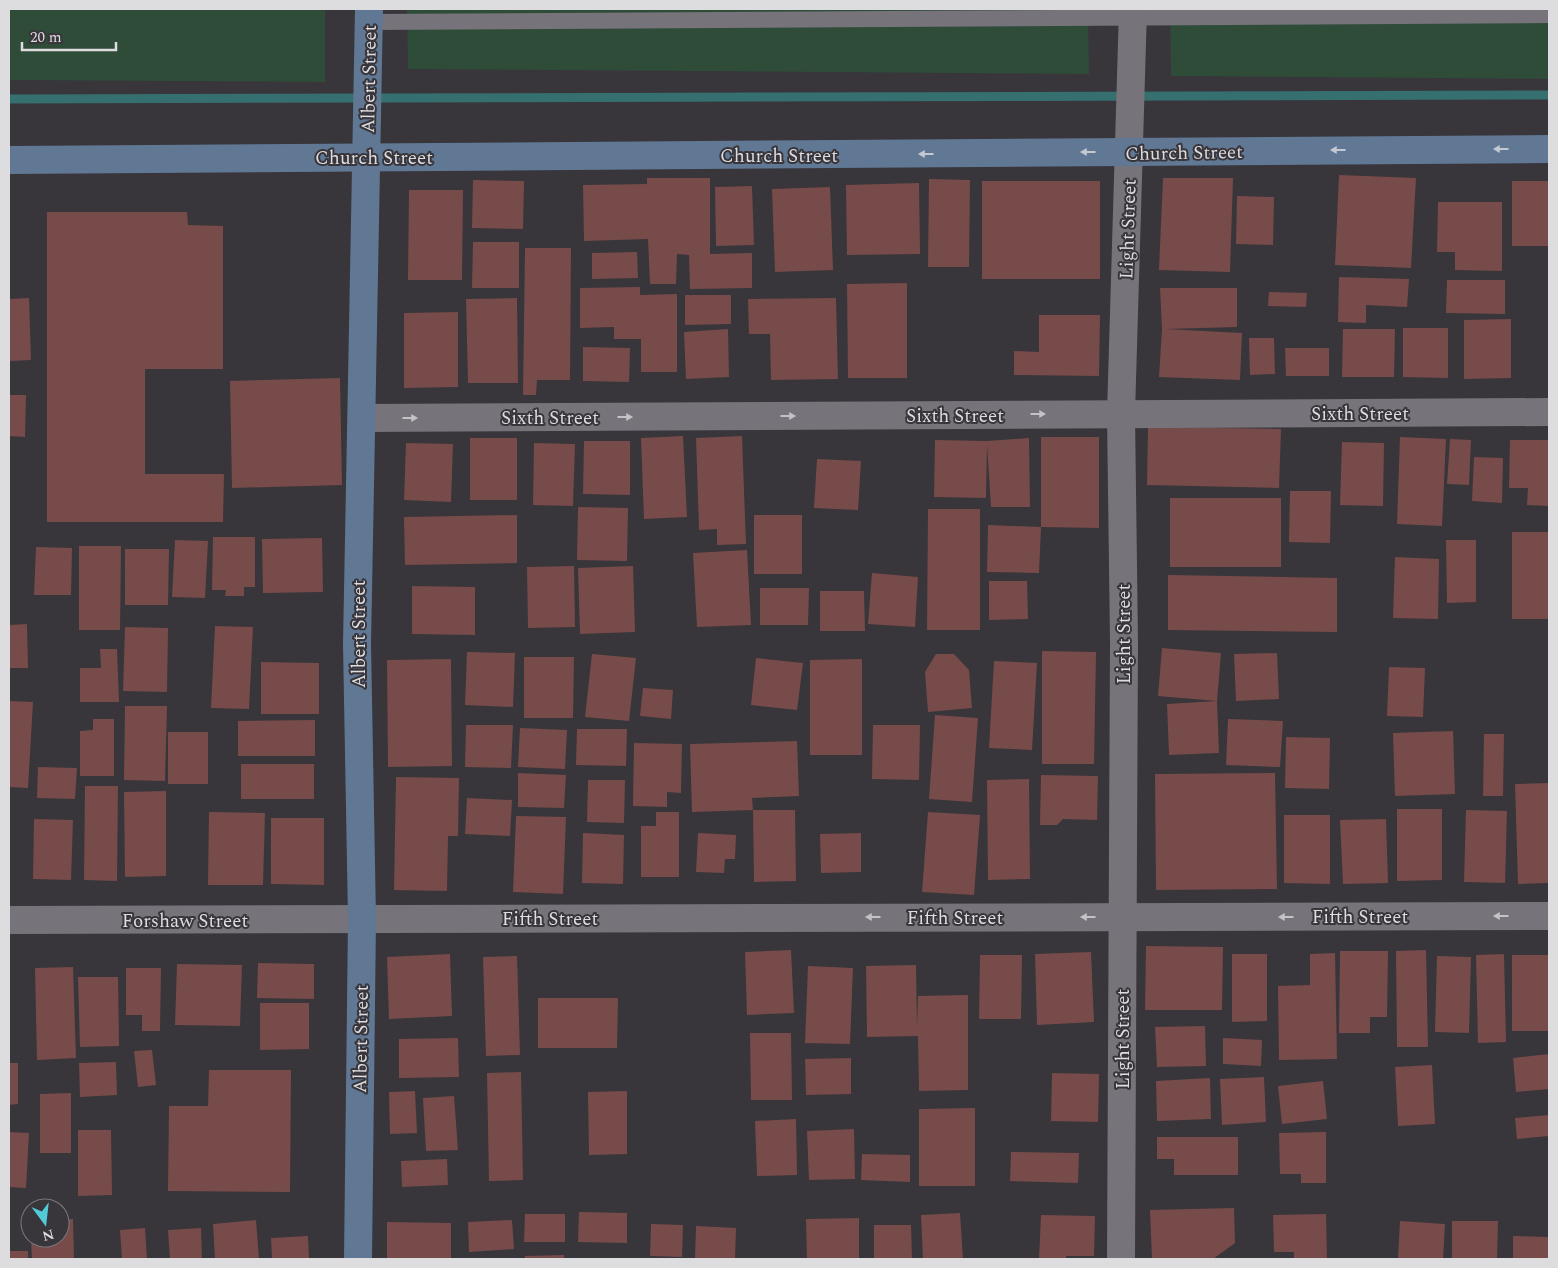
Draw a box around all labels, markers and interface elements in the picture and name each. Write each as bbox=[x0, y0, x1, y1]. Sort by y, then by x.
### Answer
scale bar bbox=[22, 20, 116, 52]
street label: Albert Street bbox=[354, 24, 385, 133]
text: 20 m bbox=[30, 26, 62, 49]
street label: Church Street bbox=[1125, 138, 1243, 169]
street label: Church Street bbox=[720, 142, 838, 171]
street label: Church Street bbox=[315, 144, 433, 173]
one-way arrow bbox=[1492, 145, 1508, 153]
one-way arrow bbox=[1330, 146, 1346, 154]
one-way arrow bbox=[1080, 149, 1096, 157]
one-way arrow bbox=[917, 150, 933, 158]
street label: Light Street bbox=[1112, 178, 1145, 280]
street label: Sixth Street bbox=[1311, 400, 1409, 429]
street label: Sixth Street bbox=[906, 402, 1004, 431]
street label: Sixth Street bbox=[501, 404, 599, 433]
one-way arrow bbox=[1030, 410, 1046, 418]
one-way arrow bbox=[780, 412, 796, 420]
one-way arrow bbox=[618, 413, 634, 421]
one-way arrow bbox=[403, 414, 419, 422]
street label: Albert Street bbox=[345, 580, 374, 688]
street label: Light Street bbox=[1110, 583, 1139, 684]
street label: Fifth Street bbox=[1312, 903, 1408, 932]
street label: Fifth Street bbox=[907, 904, 1003, 933]
street label: Fifth Street bbox=[502, 905, 598, 934]
street label: Forshaw Street bbox=[122, 907, 248, 936]
one-way arrow bbox=[1492, 912, 1508, 920]
one-way arrow bbox=[865, 913, 881, 921]
one-way arrow bbox=[1080, 913, 1096, 921]
one-way arrow bbox=[1277, 913, 1293, 921]
street label: Albert Street bbox=[346, 984, 377, 1093]
street label: Light Street bbox=[1109, 988, 1138, 1089]
north arrow bbox=[20, 1198, 70, 1248]
text: N bbox=[40, 1223, 56, 1247]

